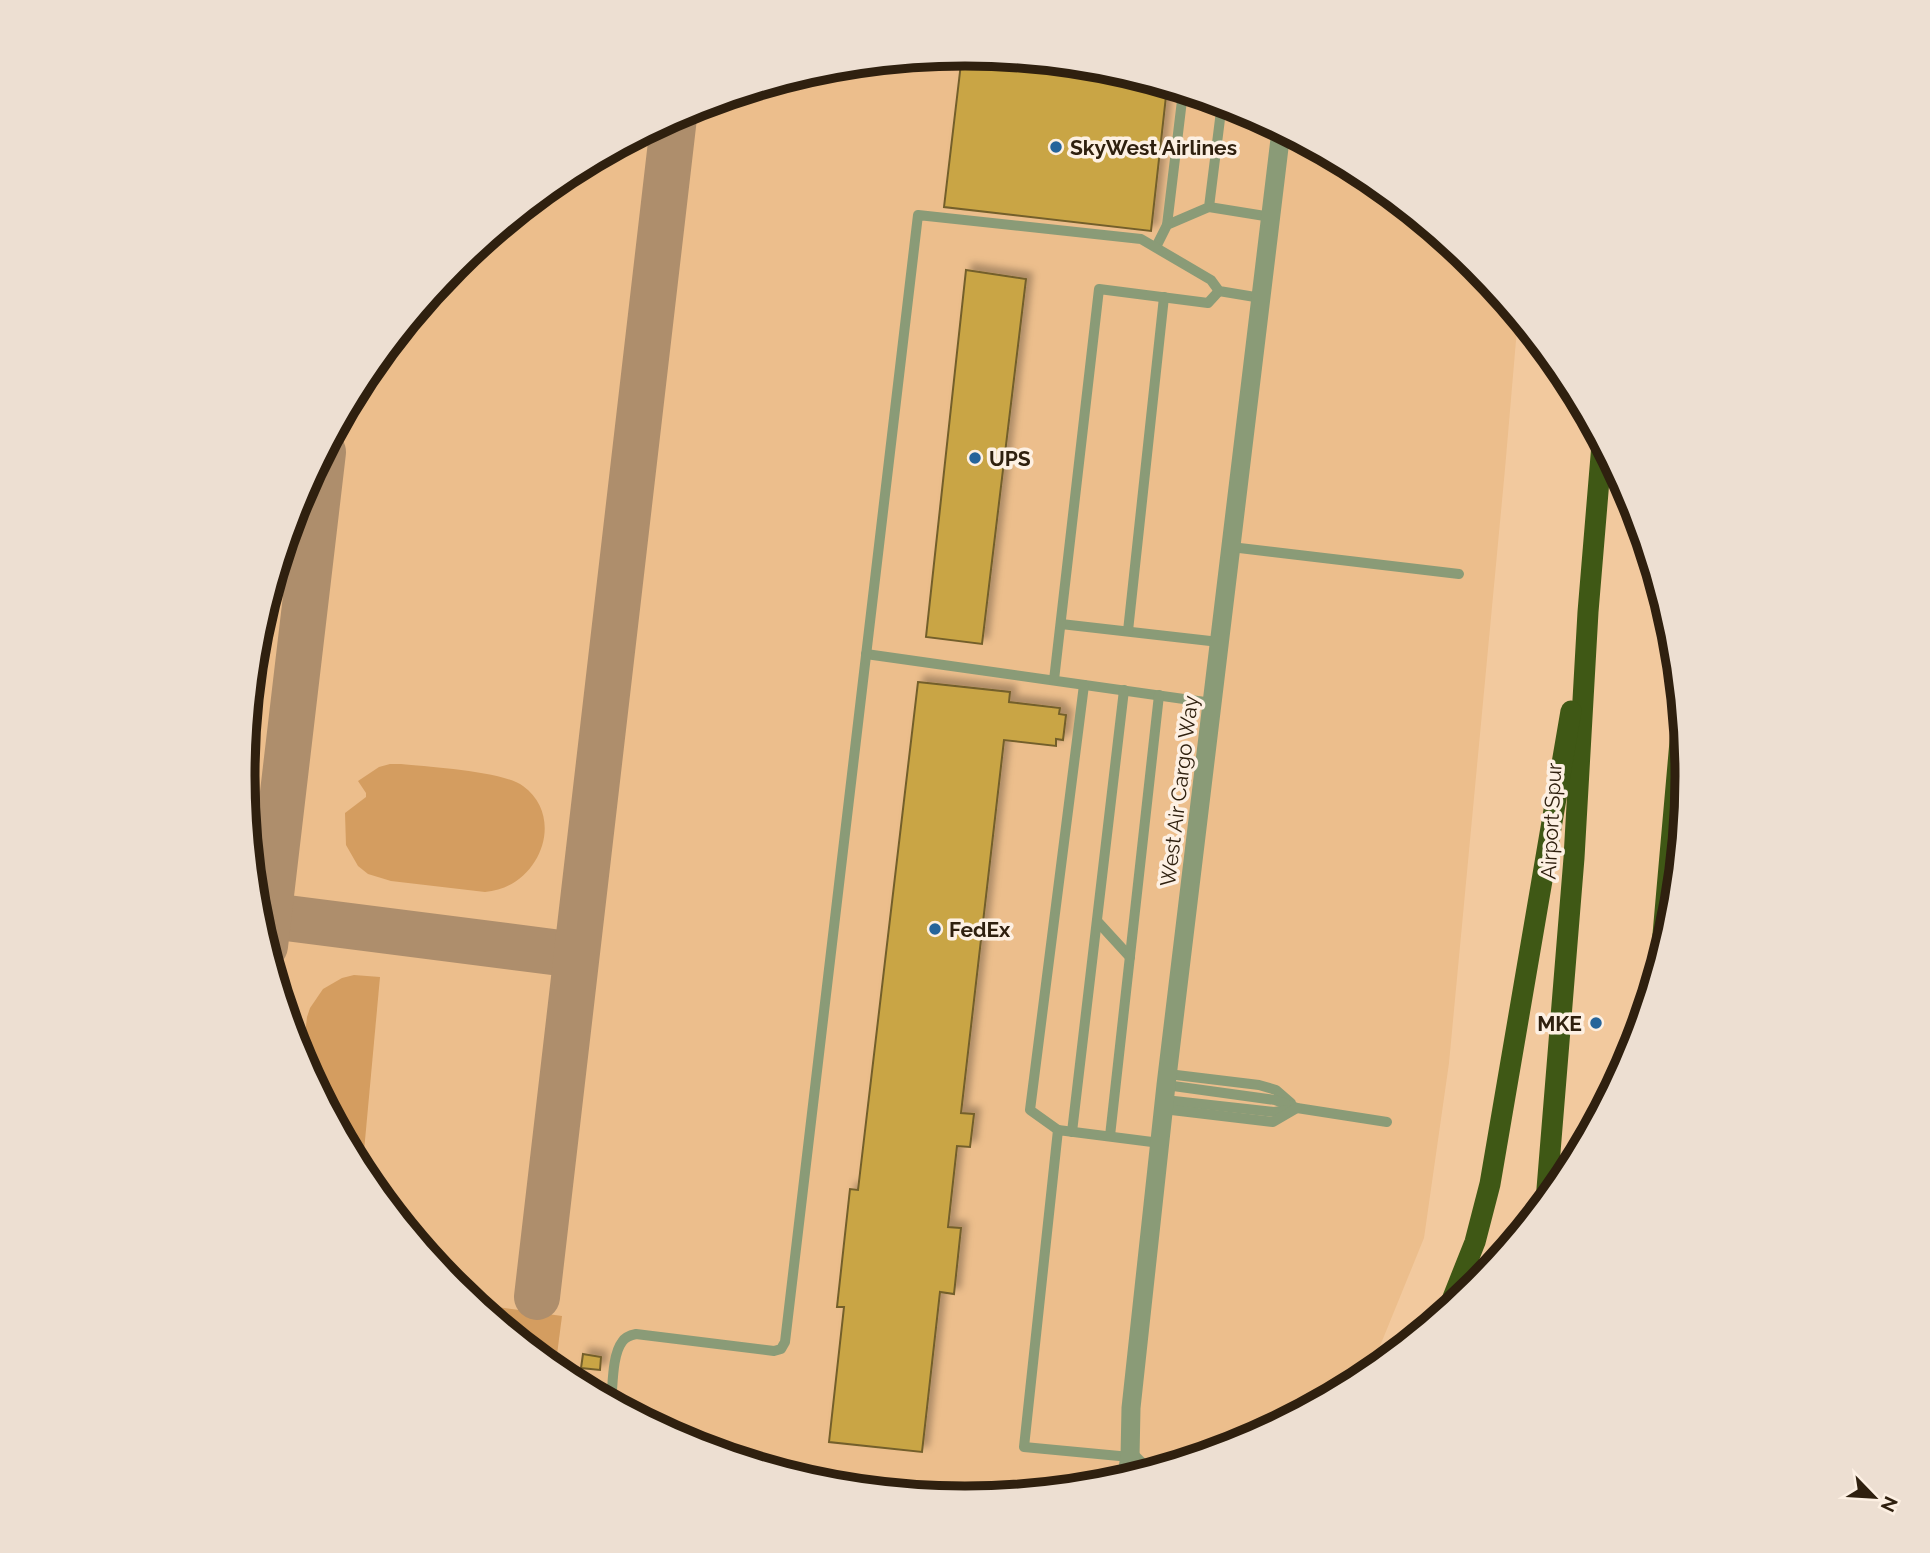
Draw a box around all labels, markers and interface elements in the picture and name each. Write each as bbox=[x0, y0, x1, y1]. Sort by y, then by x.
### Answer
place label: SkyWest Airlines bbox=[1070, 135, 1237, 160]
marker: SkyWest Airlines bbox=[1048, 139, 1064, 155]
place label: UPS bbox=[989, 446, 1031, 471]
marker: UPS bbox=[967, 450, 983, 466]
street label: West Air Cargo Way bbox=[1155, 694, 1203, 888]
street label: Airport Spur bbox=[1535, 761, 1567, 880]
place label: FedEx bbox=[949, 917, 1011, 942]
marker: FedEx bbox=[927, 921, 943, 937]
place label: MKE bbox=[1537, 1011, 1582, 1036]
marker: MKE bbox=[1588, 1015, 1604, 1031]
north arrow bbox=[1839, 1462, 1909, 1532]
text: N bbox=[1876, 1493, 1902, 1515]

